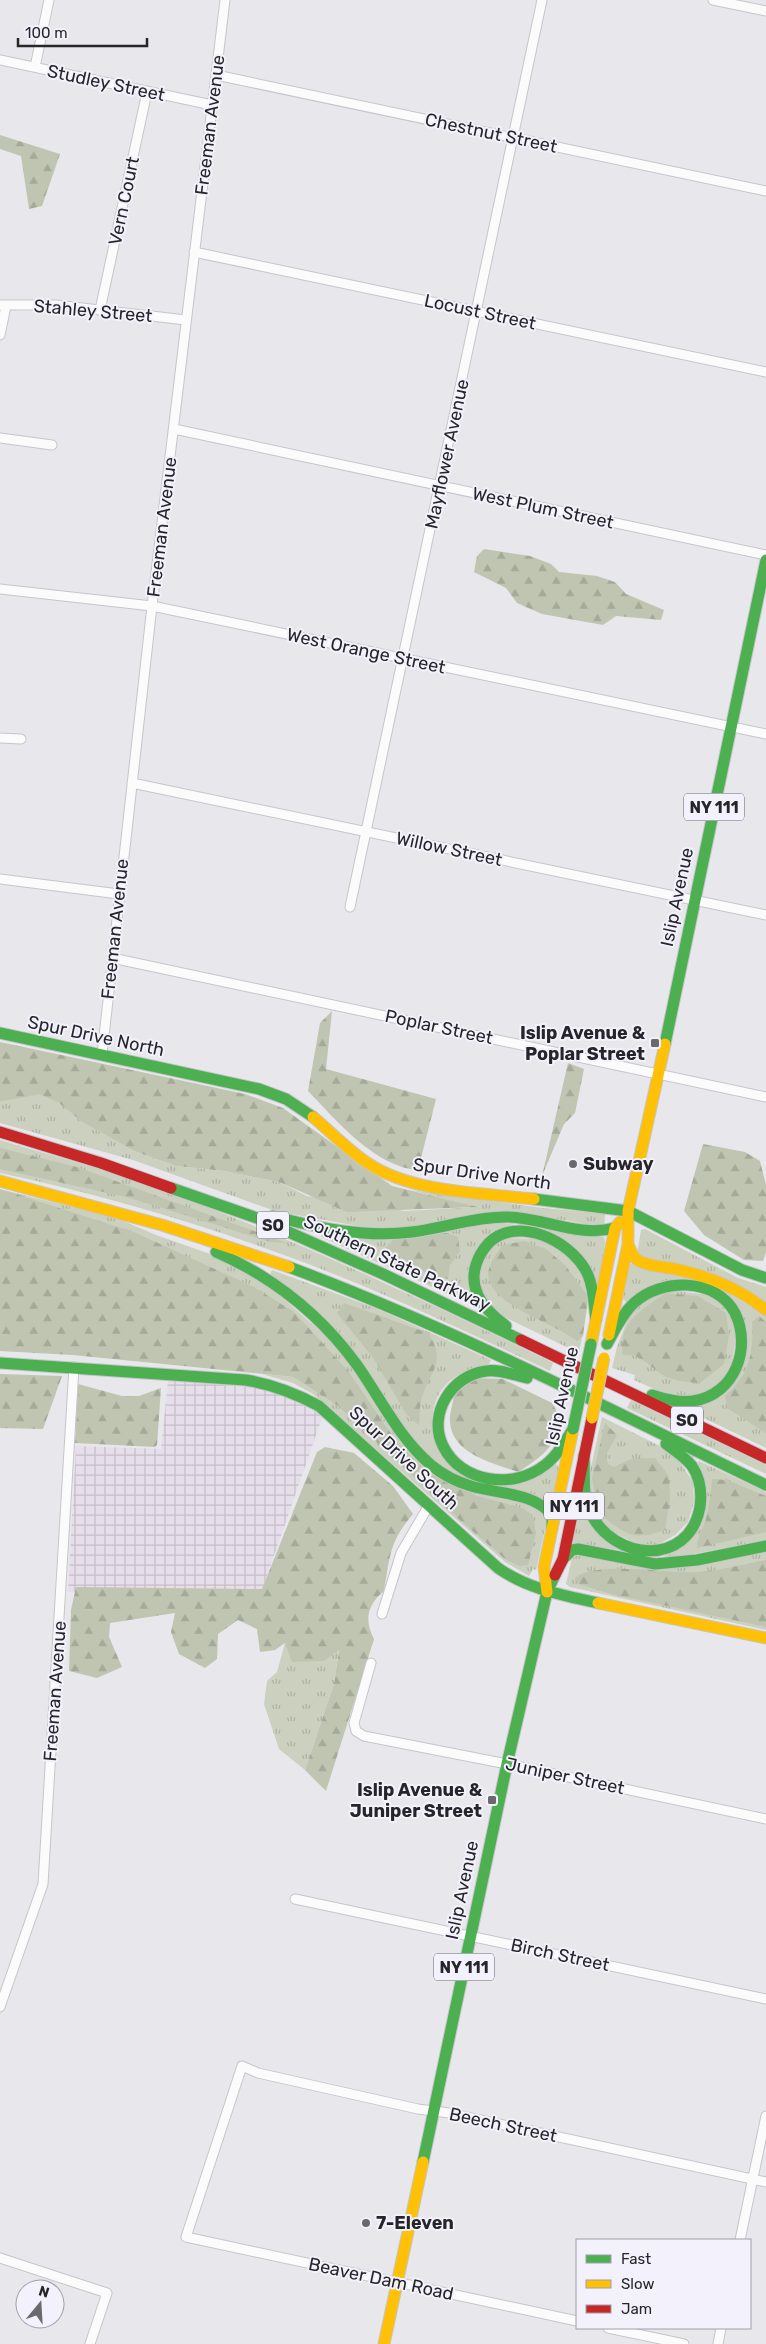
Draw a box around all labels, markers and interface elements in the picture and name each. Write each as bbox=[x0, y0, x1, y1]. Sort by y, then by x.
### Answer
scale bar bbox=[18, 15, 146, 47]
text: 100 m bbox=[25, 24, 67, 42]
street label: Freeman Avenue bbox=[190, 54, 230, 196]
street label: Studley Street bbox=[45, 60, 167, 106]
street label: Chestnut Street bbox=[423, 108, 559, 158]
street label: Vern Court bbox=[104, 155, 144, 247]
street label: Locust Street bbox=[422, 289, 538, 335]
street label: Stahley Street bbox=[33, 295, 153, 327]
street label: Mayflower Avenue bbox=[420, 377, 474, 531]
street label: Freeman Avenue bbox=[142, 456, 182, 598]
street label: West Plum Street bbox=[470, 482, 616, 534]
street label: West Orange Street bbox=[285, 623, 447, 679]
road number: NY 111 bbox=[684, 794, 744, 820]
street label: Willow Street bbox=[394, 827, 504, 871]
street label: Islip Avenue bbox=[656, 846, 698, 948]
street label: Freeman Avenue bbox=[97, 858, 133, 1000]
street label: Poplar Street bbox=[383, 1005, 495, 1049]
street label: Spur Drive North bbox=[26, 1011, 166, 1061]
place label: Islip Avenue & Poplar Street bbox=[520, 1022, 646, 1065]
marker: Islip Avenue & Poplar Street bbox=[649, 1037, 661, 1049]
street label: Spur Drive North bbox=[412, 1153, 552, 1195]
place label: Subway bbox=[583, 1153, 654, 1175]
marker: Subway bbox=[567, 1158, 579, 1170]
street label: Southern State Parkway bbox=[300, 1210, 494, 1316]
road number: SO bbox=[257, 1212, 289, 1238]
street label: Islip Avenue bbox=[541, 1345, 583, 1447]
street label: Spur Drive South bbox=[345, 1402, 463, 1514]
road number: SO bbox=[671, 1406, 703, 1434]
road number: NY 111 bbox=[544, 1492, 604, 1520]
street label: Freeman Avenue bbox=[39, 1620, 71, 1762]
street label: Juniper Street bbox=[503, 1753, 627, 1799]
place label: Islip Avenue & Juniper Street bbox=[350, 1779, 483, 1822]
marker: Islip Avenue & Juniper Street bbox=[486, 1794, 498, 1806]
street label: Islip Avenue bbox=[441, 1839, 483, 1941]
street label: Birch Street bbox=[509, 1934, 611, 1976]
road number: NY 111 bbox=[434, 1954, 494, 1980]
street label: Beech Street bbox=[447, 2103, 559, 2147]
place label: 7-Eleven bbox=[376, 2212, 454, 2234]
marker: 7-Eleven bbox=[360, 2217, 372, 2229]
legend bbox=[576, 2239, 751, 2329]
text: Fast bbox=[621, 2250, 651, 2268]
street label: Beaver Dam Road bbox=[306, 2253, 456, 2305]
text: Slow bbox=[621, 2275, 654, 2293]
north arrow bbox=[15, 2279, 65, 2329]
text: N bbox=[36, 2282, 51, 2302]
text: Jam bbox=[621, 2300, 652, 2318]

